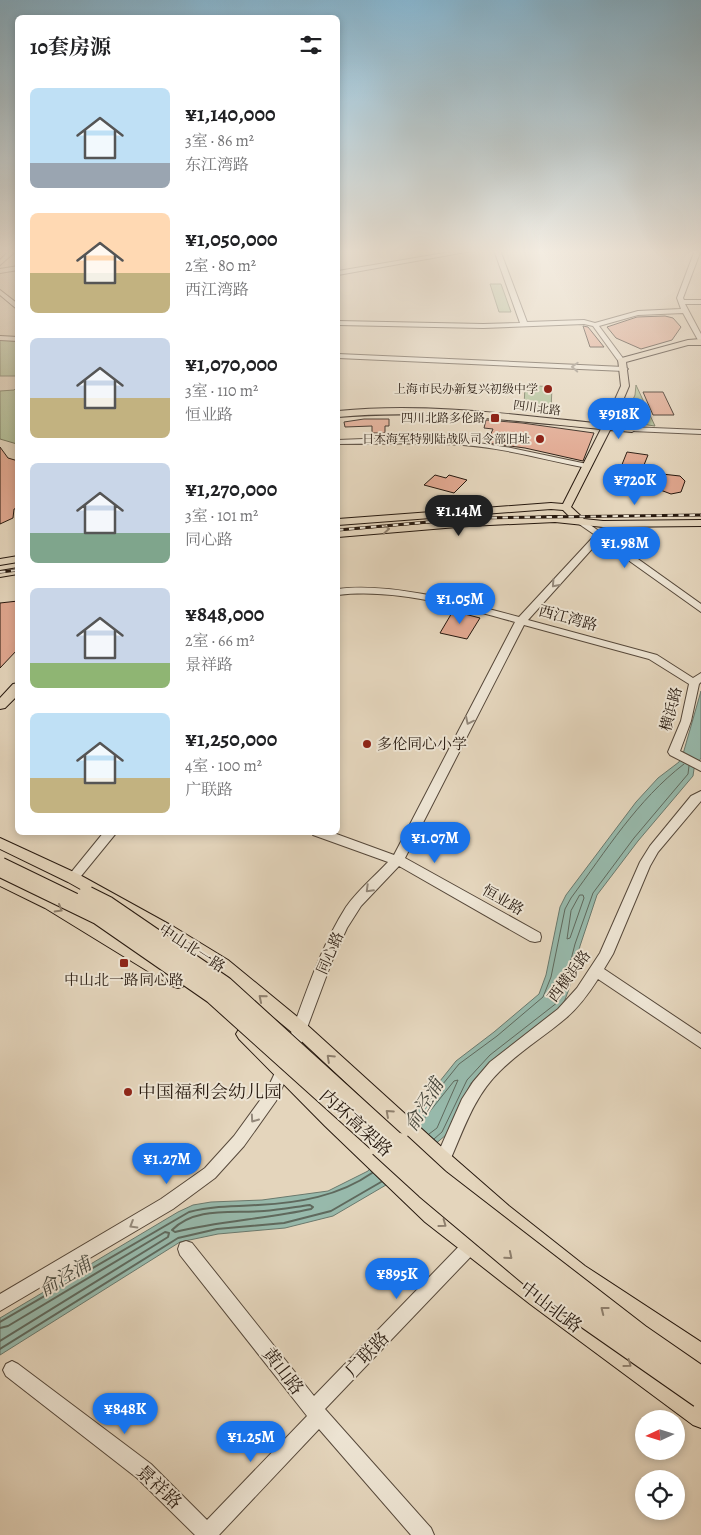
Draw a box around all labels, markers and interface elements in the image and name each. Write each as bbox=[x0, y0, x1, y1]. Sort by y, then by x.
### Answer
icon: filters bbox=[297, 31, 325, 59]
text: 10套房源 bbox=[30, 33, 111, 61]
text: ¥1,140,000 bbox=[185, 100, 276, 128]
icon: home bbox=[70, 108, 130, 168]
text: 3室 · 86 m² bbox=[185, 130, 254, 152]
text: 东江湾路 bbox=[185, 154, 249, 176]
text: ¥1,050,000 bbox=[185, 225, 278, 253]
icon: home bbox=[70, 233, 130, 293]
text: 2室 · 80 m² bbox=[185, 255, 256, 277]
text: 西江湾路 bbox=[185, 279, 249, 301]
text: ¥1,070,000 bbox=[185, 350, 278, 378]
icon: home bbox=[70, 358, 130, 418]
one-way arrow bbox=[571, 361, 579, 372]
text: 3室 · 110 m² bbox=[185, 380, 258, 402]
place label: 上海市民办新复兴初级中学 bbox=[394, 381, 538, 397]
marker: 上海市民办新复兴初级中学 bbox=[542, 383, 554, 395]
street label: 四川北路 bbox=[512, 397, 562, 419]
pin: ¥918K bbox=[584, 398, 654, 440]
text: ¥918K bbox=[599, 403, 639, 425]
text: 恒业路 bbox=[185, 404, 233, 426]
place label: 四川北路多伦路 bbox=[401, 410, 485, 426]
marker: 四川北路多伦路 bbox=[489, 412, 501, 424]
place label: 日本海军特别陆战队司令部旧址 bbox=[362, 431, 530, 447]
marker: 日本海军特别陆战队司令部旧址 bbox=[534, 433, 546, 445]
pin: ¥720K bbox=[600, 464, 670, 506]
text: ¥720K bbox=[614, 469, 656, 491]
text: ¥1,270,000 bbox=[185, 475, 277, 503]
icon: home bbox=[70, 483, 130, 543]
pin: ¥1.14M bbox=[418, 494, 500, 537]
text: ¥1.14M bbox=[436, 500, 482, 522]
text: 3室 · 101 m² bbox=[185, 505, 258, 527]
one-way arrow bbox=[382, 524, 390, 535]
pin: ¥1.98M bbox=[584, 526, 666, 569]
text: 同心路 bbox=[185, 529, 233, 551]
text: ¥1.98M bbox=[601, 532, 649, 554]
one-way arrow bbox=[552, 579, 561, 588]
pin: ¥1.05M bbox=[419, 582, 501, 625]
text: ¥1.05M bbox=[436, 588, 484, 610]
text: ¥848,000 bbox=[185, 600, 264, 628]
street label: 西江湾路 bbox=[536, 601, 600, 635]
icon: home bbox=[70, 608, 130, 668]
text: 2室 · 66 m² bbox=[185, 630, 255, 652]
text: 景祥路 bbox=[185, 654, 233, 676]
street label: 横浜路 bbox=[656, 685, 686, 733]
one-way arrow bbox=[464, 716, 475, 725]
text: ¥1,250,000 bbox=[185, 725, 277, 753]
icon: home bbox=[70, 733, 130, 793]
place label: 多伦同心小学 bbox=[377, 734, 467, 754]
marker: 多伦同心小学 bbox=[361, 738, 373, 750]
text: 4室 · 100 m² bbox=[185, 755, 262, 777]
text: 广联路 bbox=[185, 779, 233, 801]
pin: ¥1.07M bbox=[394, 822, 476, 864]
text: ¥1.07M bbox=[411, 827, 459, 849]
street label: 恒业路 bbox=[479, 880, 527, 920]
one-way arrow bbox=[365, 884, 374, 893]
one-way arrow bbox=[53, 903, 62, 913]
street label: 中山北一路 bbox=[155, 919, 229, 977]
street label: 同心路 bbox=[312, 928, 348, 978]
street label: 西横浜路 bbox=[543, 946, 595, 1006]
marker: 中山北一路同心路 bbox=[118, 957, 130, 969]
place label: 中山北一路同心路 bbox=[64, 970, 184, 990]
one-way arrow bbox=[259, 996, 268, 1004]
one-way arrow bbox=[327, 1055, 336, 1064]
water label: 俞泾浦 bbox=[398, 1071, 451, 1136]
place label: 中国福利会幼儿园 bbox=[138, 1080, 282, 1104]
street label: 内环高架路 bbox=[315, 1084, 397, 1162]
marker: 中国福利会幼儿园 bbox=[122, 1086, 134, 1098]
one-way arrow bbox=[386, 1109, 395, 1118]
one-way arrow bbox=[251, 1114, 260, 1123]
pin: ¥1.27M bbox=[126, 1142, 208, 1185]
text: ¥1.27M bbox=[143, 1148, 191, 1170]
one-way arrow bbox=[437, 1217, 446, 1227]
one-way arrow bbox=[129, 1218, 138, 1228]
water label: 俞泾浦 bbox=[34, 1250, 99, 1303]
one-way arrow bbox=[503, 1250, 512, 1258]
pin: ¥895K bbox=[362, 1258, 432, 1300]
text: ¥895K bbox=[376, 1263, 418, 1285]
street label: 中山北路 bbox=[515, 1276, 587, 1338]
one-way arrow bbox=[600, 1307, 610, 1316]
street label: 广联路 bbox=[340, 1326, 394, 1382]
street label: 黄山路 bbox=[257, 1342, 309, 1400]
one-way arrow bbox=[622, 1358, 632, 1367]
pin: ¥848K bbox=[90, 1392, 160, 1435]
text: ¥848K bbox=[104, 1398, 146, 1420]
north arrow bbox=[635, 1410, 685, 1460]
map controls bbox=[635, 1410, 685, 1520]
pin: ¥1.25M bbox=[210, 1420, 292, 1463]
text: ¥1.25M bbox=[227, 1426, 275, 1448]
street label: 景祥路 bbox=[131, 1460, 187, 1514]
button: locate bbox=[635, 1470, 685, 1520]

